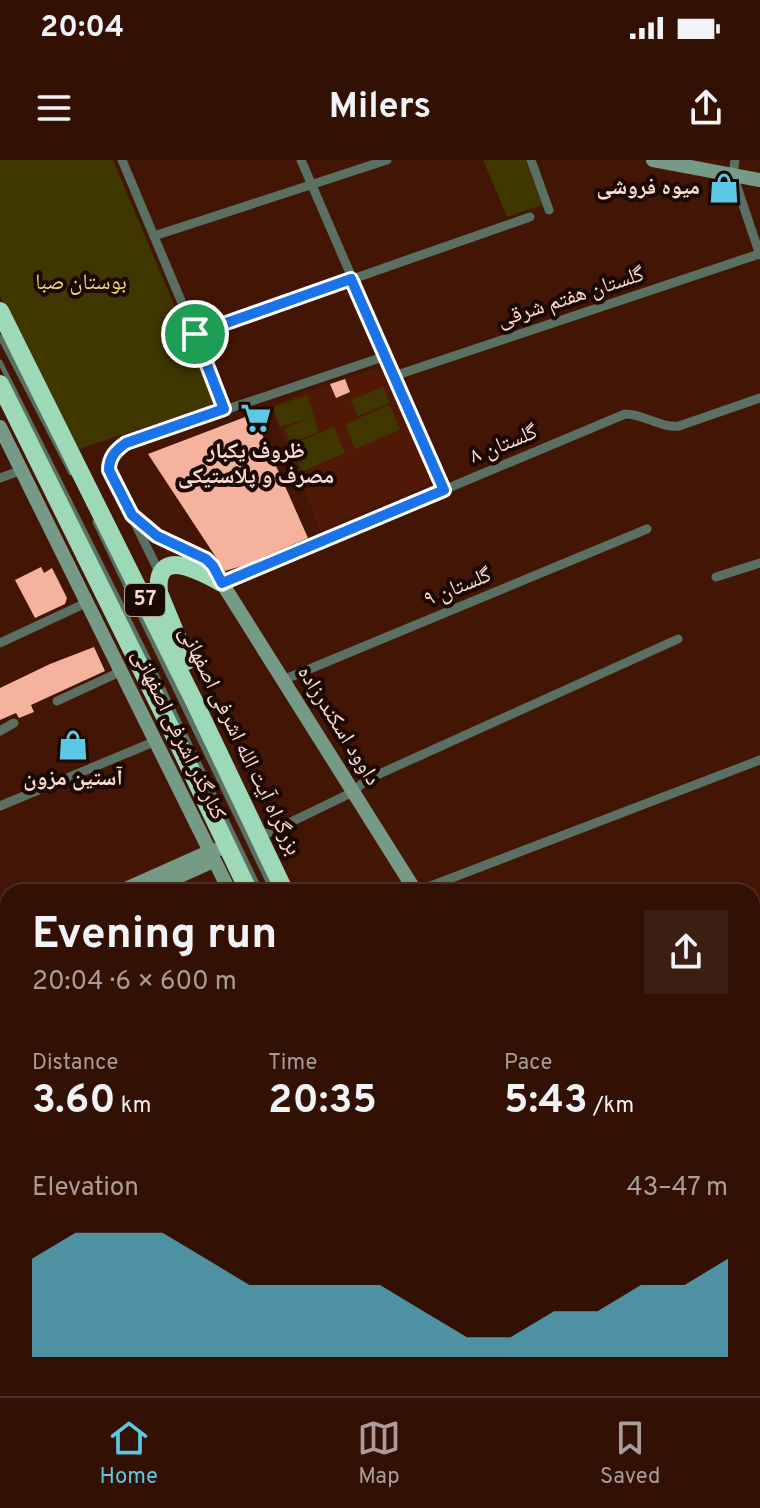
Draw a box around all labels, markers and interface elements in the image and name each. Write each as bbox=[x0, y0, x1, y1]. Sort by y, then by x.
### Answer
text: 20:04 bbox=[40, 10, 124, 47]
text: Milers bbox=[329, 85, 431, 131]
icon: menu bbox=[32, 86, 76, 130]
icon: share bbox=[684, 86, 728, 130]
shop icon: میوه فروشی bbox=[707, 171, 741, 205]
place label: میوه فروشی bbox=[596, 175, 700, 202]
street label: گلستان هفتم شرقی bbox=[494, 262, 648, 334]
park label: بوستان صبا bbox=[35, 270, 127, 297]
pin bbox=[161, 300, 229, 368]
icon: arrive bbox=[173, 312, 217, 356]
supermarket icon: ظروف یکبار مصرف و پلاستیکی bbox=[239, 401, 273, 435]
street label: گلستان ٨ bbox=[466, 419, 542, 471]
place label: ظروف یکبار مصرف و پلاستیکی bbox=[178, 439, 334, 491]
street label: گلستان ۹ bbox=[420, 562, 496, 614]
road number: 57 bbox=[125, 584, 165, 616]
street label: بزرگراه آیت الله اشرفی اصفهانی bbox=[172, 622, 306, 860]
street label: کنارگذر اشرفی اصفهانی bbox=[125, 645, 231, 825]
street label: داوود اسکندرزاده bbox=[290, 661, 386, 791]
shop icon: آستین مزون bbox=[56, 728, 90, 762]
place label: آستین مزون bbox=[23, 766, 123, 793]
text: Evening run bbox=[32, 908, 277, 964]
button: share bbox=[644, 910, 728, 994]
text: 20:04 · 6 × 600 m bbox=[32, 966, 237, 999]
text: Distance bbox=[32, 1050, 118, 1077]
text: Time bbox=[268, 1050, 317, 1077]
text: Pace bbox=[504, 1050, 552, 1077]
text: 3.60 bbox=[32, 1077, 116, 1127]
text: 20:35 bbox=[268, 1077, 377, 1127]
text: 5:43 bbox=[504, 1077, 588, 1127]
text: km bbox=[116, 1093, 151, 1120]
text: /km bbox=[588, 1093, 634, 1120]
text: Elevation bbox=[32, 1172, 139, 1205]
text: 43–47 m bbox=[627, 1172, 728, 1205]
tab: Home bbox=[100, 1416, 158, 1491]
tab: Map bbox=[357, 1416, 401, 1491]
tab: Saved bbox=[600, 1416, 660, 1491]

